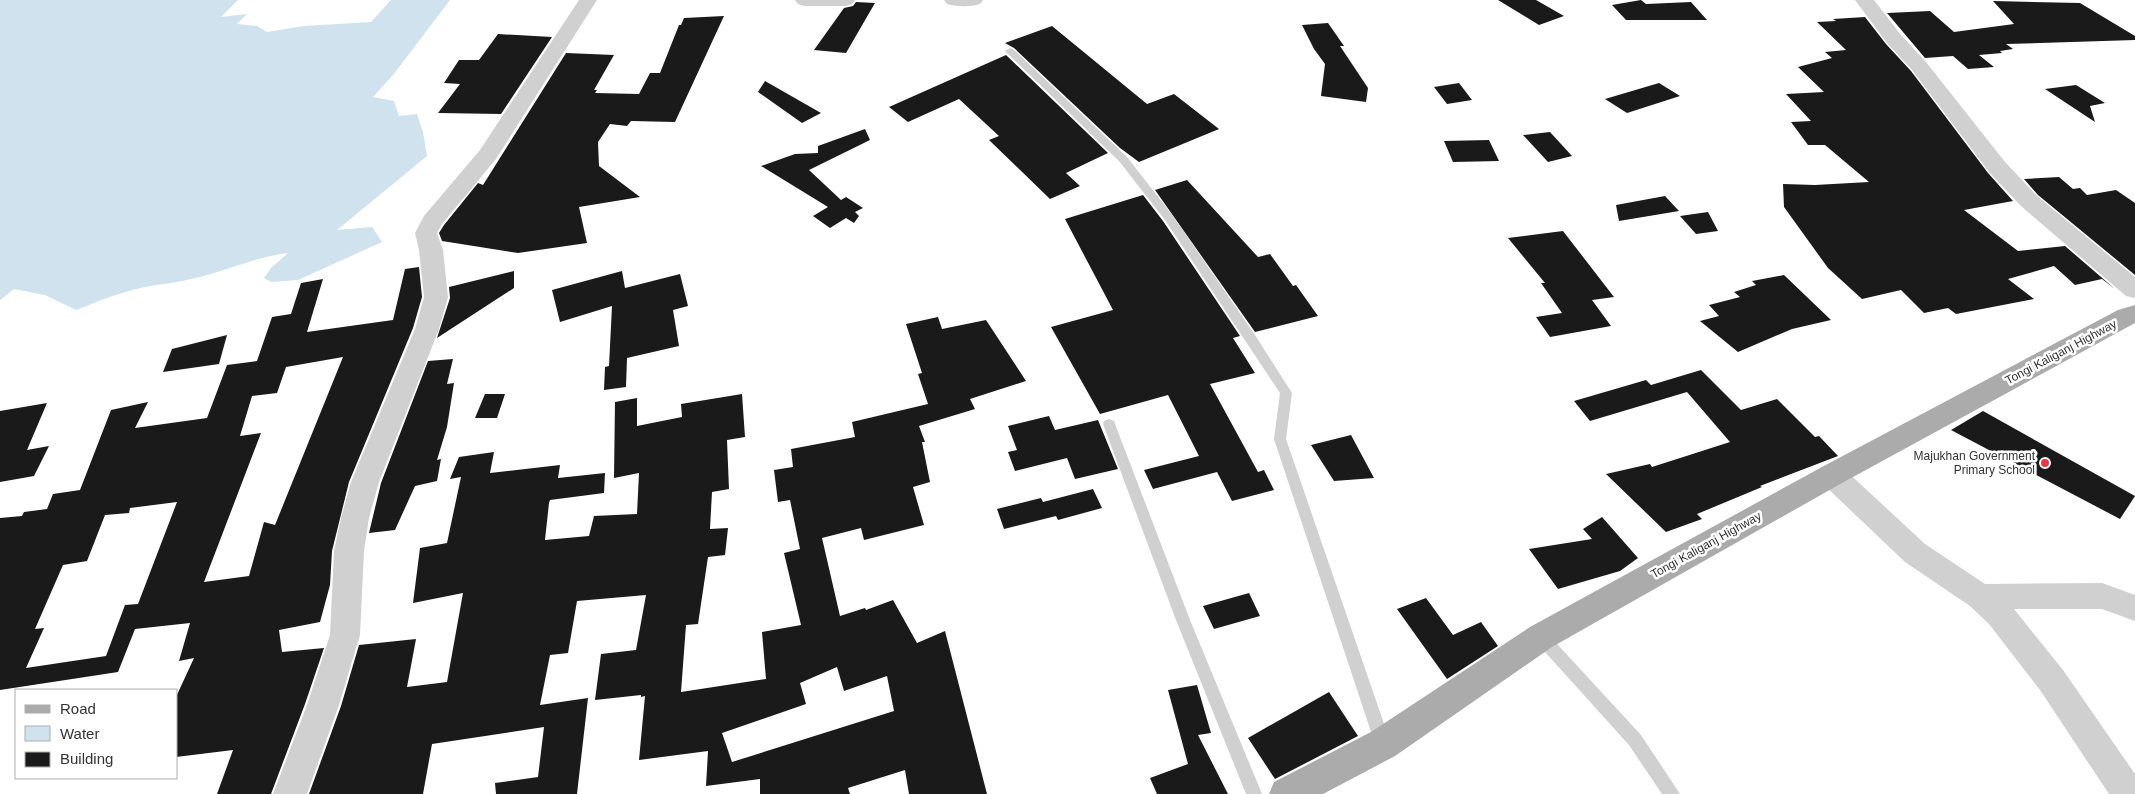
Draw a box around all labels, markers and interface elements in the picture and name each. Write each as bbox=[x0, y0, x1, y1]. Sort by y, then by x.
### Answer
street label: Tongi Kaliganj Highway bbox=[2003, 317, 2119, 387]
place label: Majukhan Government Primary School bbox=[1914, 449, 2036, 477]
marker: Majukhan Government Primary School bbox=[2039, 457, 2051, 469]
street label: Tongi Kaliganj Highway bbox=[1648, 509, 1764, 581]
legend bbox=[15, 689, 178, 779]
text: Road bbox=[60, 700, 96, 717]
text: Water bbox=[60, 725, 99, 742]
text: Building bbox=[60, 750, 113, 767]

